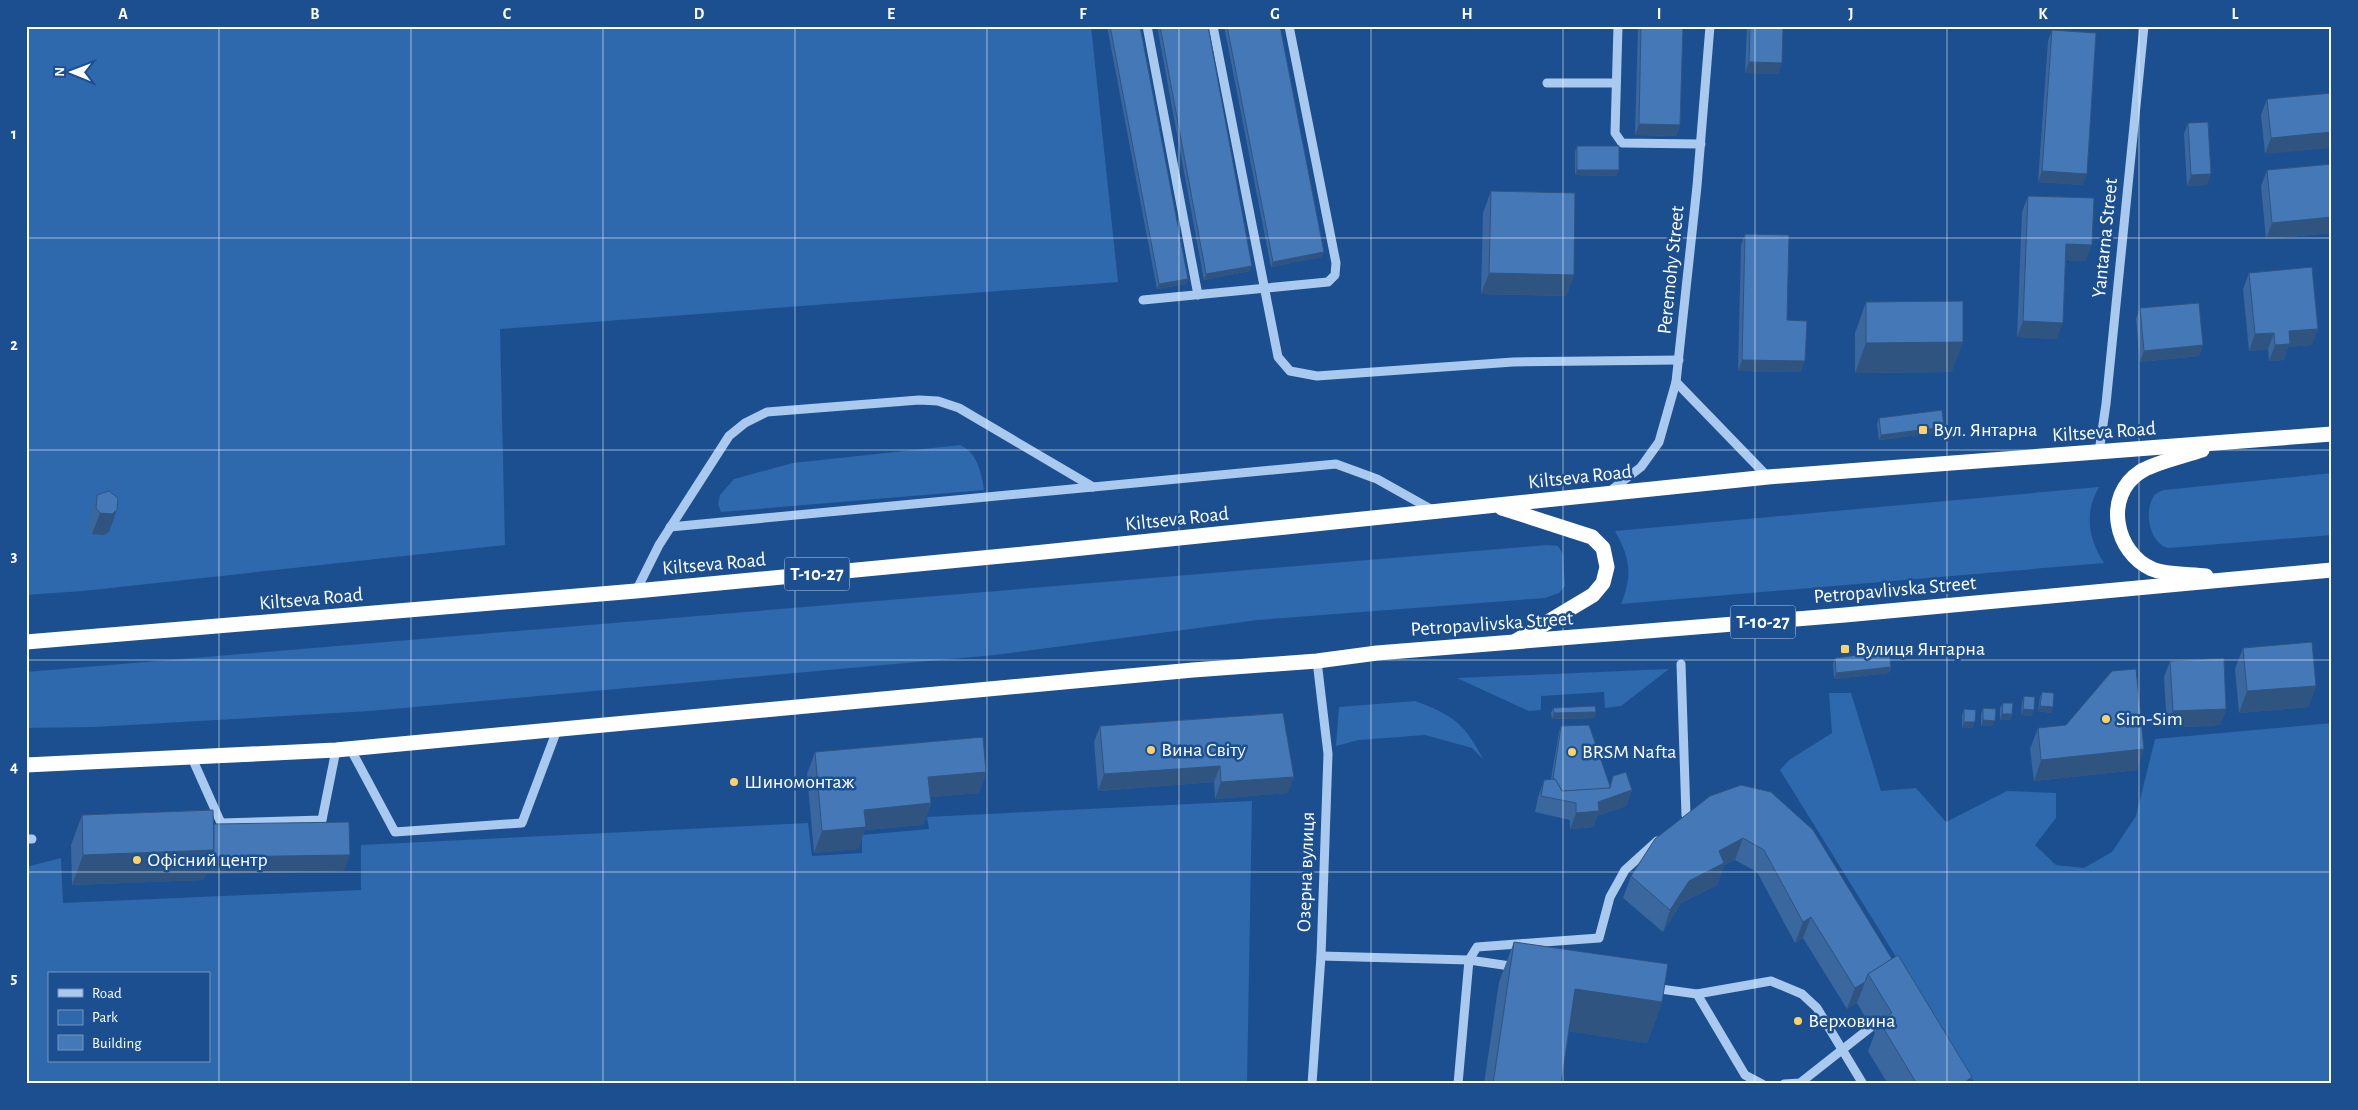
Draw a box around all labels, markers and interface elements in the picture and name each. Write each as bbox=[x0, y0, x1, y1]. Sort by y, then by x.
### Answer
text: A bbox=[118, 6, 128, 22]
text: B bbox=[310, 6, 320, 22]
text: C bbox=[503, 6, 512, 22]
text: D bbox=[694, 6, 705, 22]
text: E bbox=[887, 6, 895, 22]
text: F bbox=[1079, 6, 1087, 22]
text: G bbox=[1270, 6, 1280, 22]
text: H bbox=[1461, 6, 1473, 22]
text: I bbox=[1657, 6, 1661, 22]
text: J bbox=[1848, 6, 1854, 22]
text: K bbox=[2038, 6, 2048, 22]
text: L bbox=[2232, 6, 2239, 22]
north arrow bbox=[48, 48, 98, 98]
text: N bbox=[53, 67, 67, 77]
text: 1 bbox=[11, 126, 17, 142]
street label: Yantarna Street bbox=[2089, 176, 2121, 299]
street label: Peremohy Street bbox=[1654, 204, 1688, 335]
text: 2 bbox=[10, 337, 18, 353]
street label: Kiltseva Road bbox=[2051, 418, 2157, 446]
place label: Вул. Янтарна bbox=[1933, 420, 2037, 440]
marker: Вул. Янтарна bbox=[1917, 424, 1929, 436]
street label: Kiltseva Road bbox=[1527, 462, 1633, 492]
street label: Kiltseva Road bbox=[1124, 504, 1230, 534]
text: 3 bbox=[11, 548, 18, 564]
street label: Kiltseva Road bbox=[661, 549, 767, 579]
road number: Т-10-27 bbox=[784, 558, 850, 590]
street label: Petropavlivska Street bbox=[1813, 573, 1978, 607]
street label: Kiltseva Road bbox=[258, 584, 364, 614]
road number: Т-10-27 bbox=[1730, 606, 1796, 638]
street label: Petropavlivska Street bbox=[1410, 608, 1575, 640]
place label: Вулиця Янтарна bbox=[1855, 639, 1985, 659]
marker: Вулиця Янтарна bbox=[1839, 643, 1851, 655]
place label: Sim-Sim bbox=[2116, 709, 2183, 729]
marker: Sim-Sim bbox=[2100, 713, 2112, 725]
place label: Вина Світу bbox=[1161, 740, 1246, 760]
place label: BRSM Nafta bbox=[1582, 742, 1677, 762]
marker: Вина Світу bbox=[1145, 744, 1157, 756]
marker: BRSM Nafta bbox=[1566, 746, 1578, 758]
text: 4 bbox=[10, 759, 18, 775]
place label: Шиномонтаж bbox=[744, 772, 855, 792]
marker: Шиномонтаж bbox=[728, 776, 740, 788]
street label: Озерна вулиця bbox=[1294, 811, 1318, 933]
place label: Офісний центр bbox=[147, 850, 268, 870]
marker: Офісний центр bbox=[131, 854, 143, 866]
text: 5 bbox=[11, 970, 18, 986]
legend bbox=[48, 972, 210, 1062]
text: Road bbox=[92, 986, 122, 1001]
text: Park bbox=[92, 1010, 118, 1025]
place label: Верховина bbox=[1808, 1011, 1895, 1031]
marker: Верховина bbox=[1792, 1015, 1804, 1027]
text: Building bbox=[92, 1036, 142, 1051]

